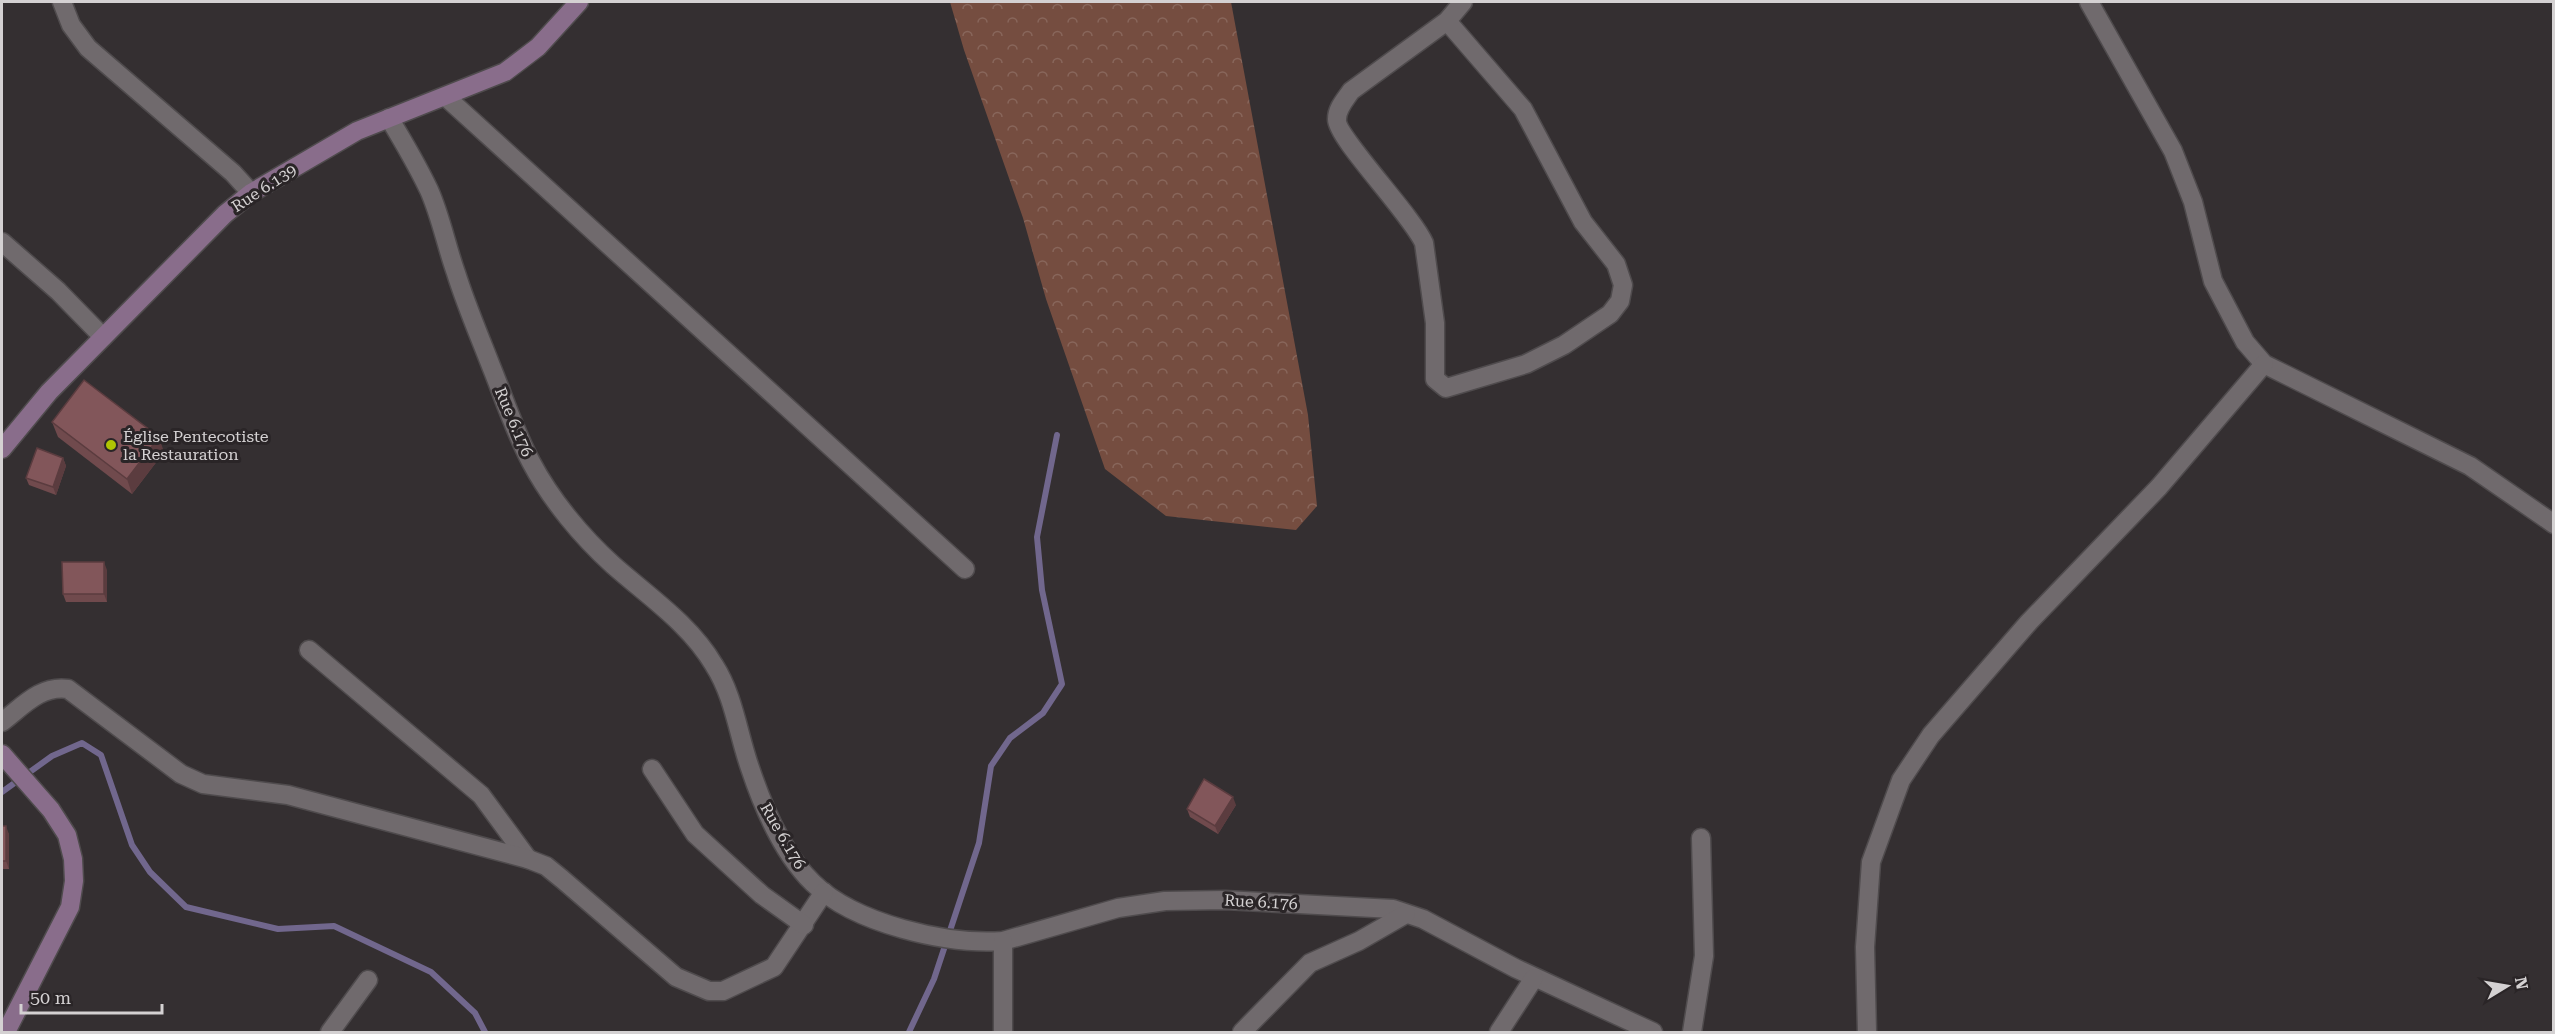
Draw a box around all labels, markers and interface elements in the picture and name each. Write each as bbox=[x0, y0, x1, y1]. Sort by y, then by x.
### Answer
street label: Rue 6.139 bbox=[228, 160, 300, 216]
street label: Rue 6.176 bbox=[491, 384, 537, 460]
place label: Église Pentecotiste la Restauration bbox=[123, 427, 269, 464]
marker: Église Pentecotiste la Restauration bbox=[104, 438, 118, 452]
street label: Rue 6.176 bbox=[756, 799, 810, 873]
street label: Rue 6.176 bbox=[1224, 891, 1298, 913]
north arrow bbox=[2477, 956, 2537, 1016]
text: N bbox=[2511, 975, 2532, 991]
scale bar bbox=[21, 977, 162, 1015]
text: 50 m bbox=[30, 987, 71, 1008]

